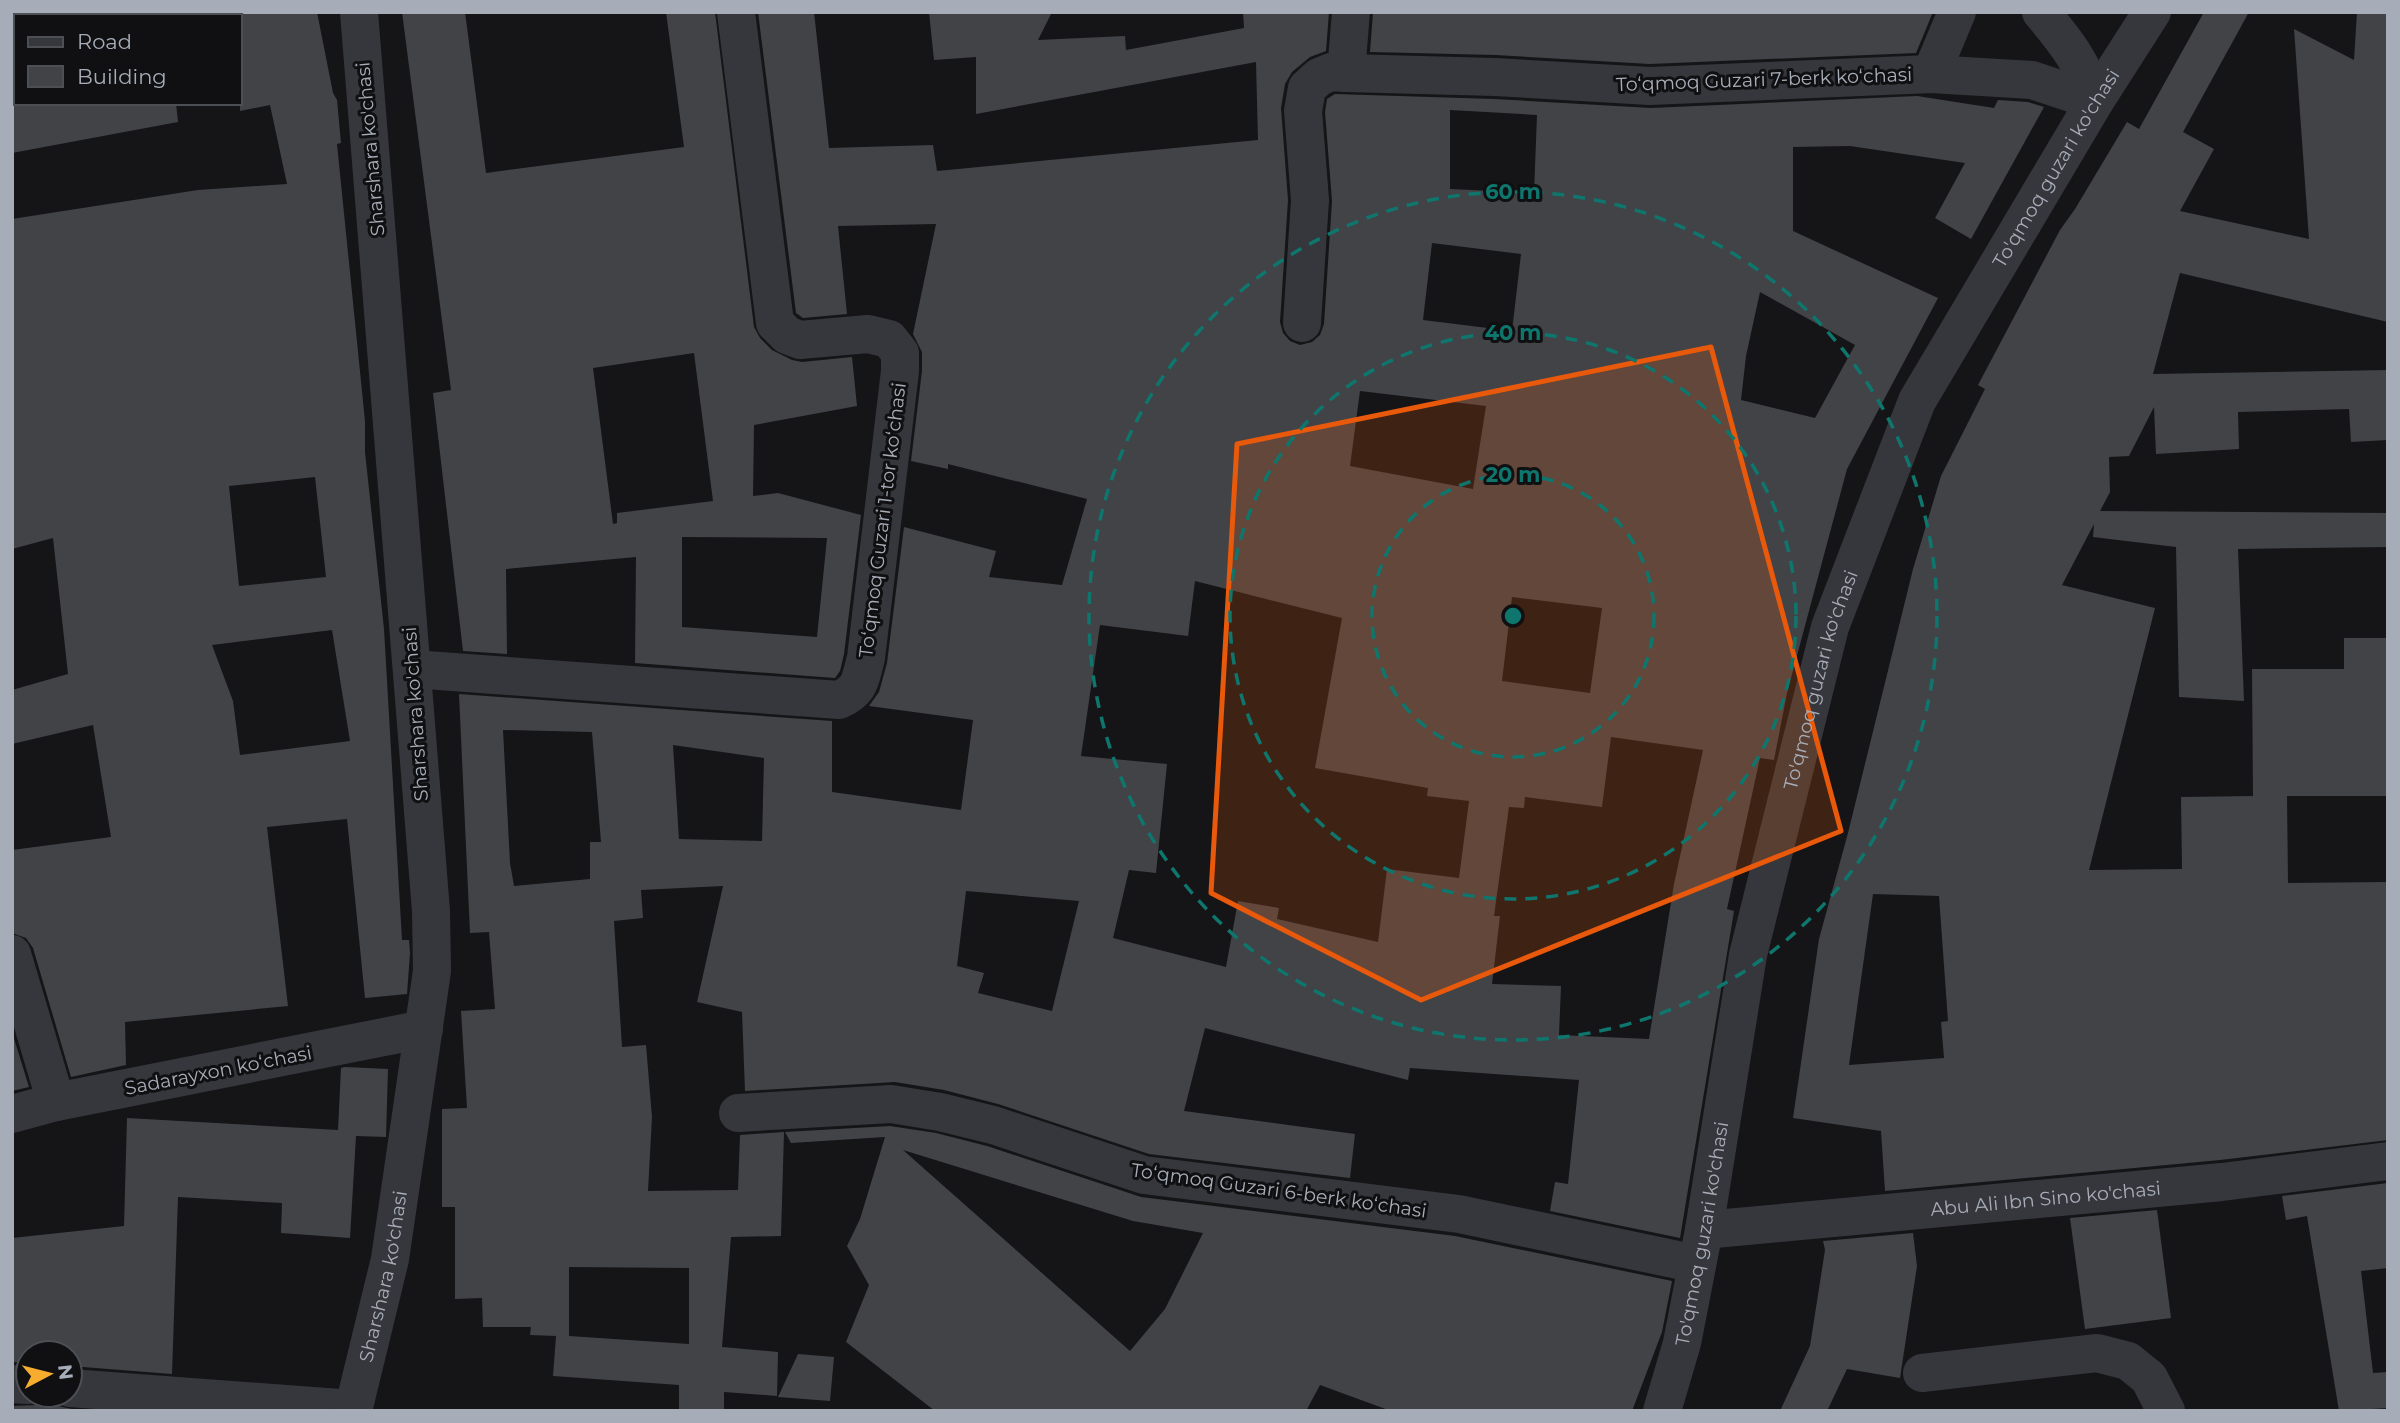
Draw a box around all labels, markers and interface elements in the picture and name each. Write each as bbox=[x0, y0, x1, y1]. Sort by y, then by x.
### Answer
legend bbox=[14, 14, 242, 105]
text: Road bbox=[77, 29, 132, 54]
street label: Sharshara ko'chasi bbox=[351, 61, 390, 237]
street label: Toʻqmoq Guzari 7-berk koʻchasi bbox=[1616, 63, 1912, 96]
text: Building bbox=[77, 64, 167, 89]
street label: To'qmoq guzari ko'chasi bbox=[1988, 65, 2125, 272]
text: 60 m bbox=[1485, 179, 1541, 204]
text: 40 m bbox=[1485, 320, 1541, 345]
street label: Toʻqmoq Guzari 1-tor koʻchasi bbox=[854, 381, 911, 659]
text: 20 m bbox=[1486, 462, 1540, 487]
street label: To'qmoq guzari ko'chasi bbox=[1779, 567, 1863, 792]
centre of rings bbox=[1501, 604, 1525, 628]
street label: Sharshara ko'chasi bbox=[398, 626, 433, 802]
street label: Sadarayxon koʻchasi bbox=[123, 1041, 314, 1100]
street label: To'qmoq guzari ko'chasi bbox=[1671, 1120, 1733, 1348]
street label: Toʻqmoq Guzari 6-berk koʻchasi bbox=[1130, 1158, 1428, 1223]
street label: Abu Ali Ibn Sino ko'chasi bbox=[1929, 1177, 2162, 1221]
street label: Sharshara ko'chasi bbox=[354, 1189, 412, 1365]
north arrow bbox=[14, 1339, 84, 1409]
text: N bbox=[53, 1363, 78, 1381]

